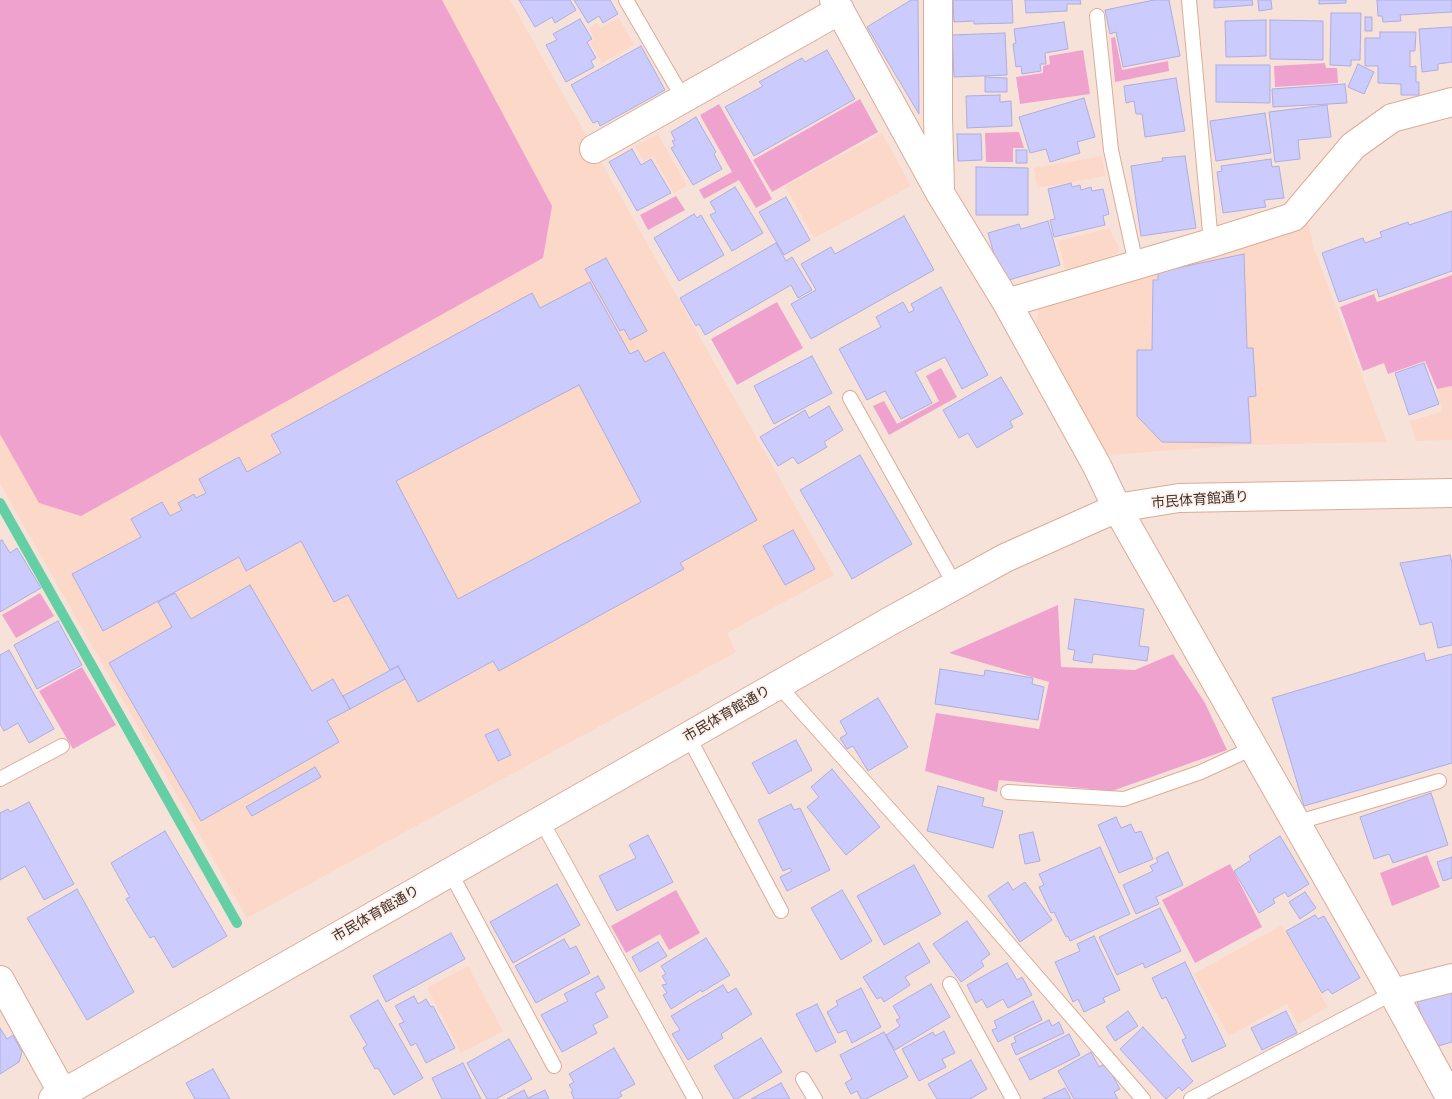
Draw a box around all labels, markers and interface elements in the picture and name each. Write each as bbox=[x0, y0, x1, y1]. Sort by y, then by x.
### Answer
street label: 市民体育館通り bbox=[1151, 488, 1249, 512]
street label: 市民体育館通り bbox=[680, 682, 774, 746]
street label: 市民体育館通り bbox=[329, 882, 423, 946]

